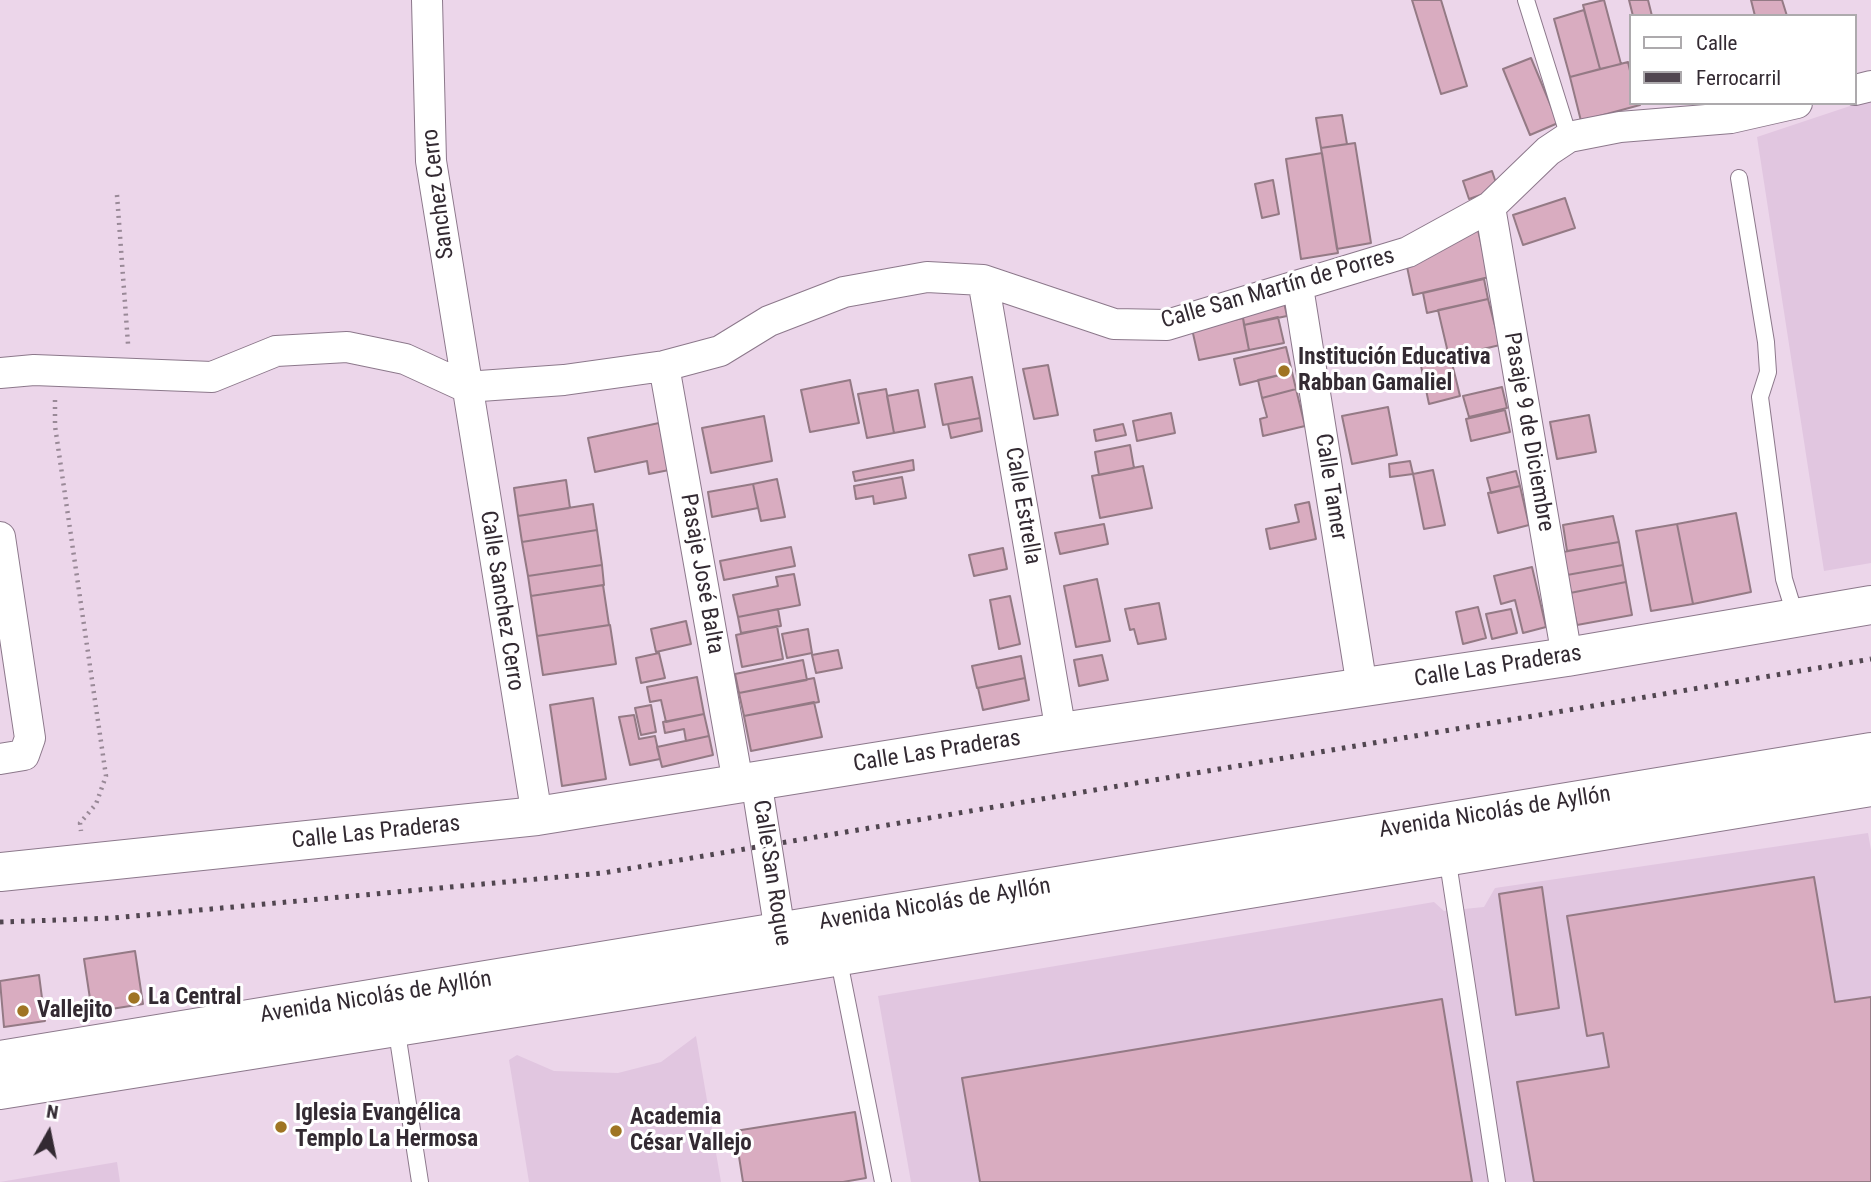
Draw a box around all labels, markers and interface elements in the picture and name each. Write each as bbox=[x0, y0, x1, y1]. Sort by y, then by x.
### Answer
legend bbox=[1630, 14, 1857, 105]
text: Calle bbox=[1696, 31, 1737, 55]
text: Ferrocarril bbox=[1696, 66, 1781, 90]
street label: Sanchez Cerro bbox=[417, 127, 461, 261]
street label: Calle San Martín de Porres bbox=[1158, 242, 1398, 336]
street label: Pasaje 9 de Diciembre bbox=[1497, 330, 1559, 534]
place label: Institución Educativa Rabban Gamaliel bbox=[1298, 344, 1491, 398]
marker: Institución Educativa Rabban Gamaliel bbox=[1276, 363, 1292, 379]
street label: Calle Tamer bbox=[1308, 432, 1352, 542]
street label: Calle Estrella bbox=[998, 445, 1046, 567]
street label: Pasaje José Balta bbox=[673, 492, 729, 656]
street label: Calle Sanchez Cerro bbox=[473, 509, 529, 693]
street label: Calle Las Praderas bbox=[1412, 640, 1584, 694]
street label: Calle Las Praderas bbox=[851, 725, 1023, 779]
street label: Avenida Nicolás de Ayllón bbox=[1377, 781, 1613, 845]
street label: Calle San Roque bbox=[746, 798, 796, 948]
street label: Calle Las Praderas bbox=[291, 810, 461, 856]
street label: Avenida Nicolás de Ayllón bbox=[817, 873, 1053, 937]
street label: Avenida Nicolás de Ayllón bbox=[258, 966, 494, 1030]
place label: La Central bbox=[148, 984, 242, 1012]
marker: La Central bbox=[126, 990, 142, 1006]
place label: Vallejito bbox=[37, 997, 113, 1025]
marker: Vallejito bbox=[15, 1003, 31, 1019]
north arrow bbox=[14, 1098, 84, 1168]
text: N bbox=[45, 1099, 60, 1124]
place label: Iglesia Evangélica Templo La Hermosa bbox=[295, 1100, 478, 1154]
place label: Academia César Vallejo bbox=[630, 1104, 752, 1158]
marker: Iglesia Evangélica Templo La Hermosa bbox=[273, 1119, 289, 1135]
marker: Academia César Vallejo bbox=[608, 1123, 624, 1139]

